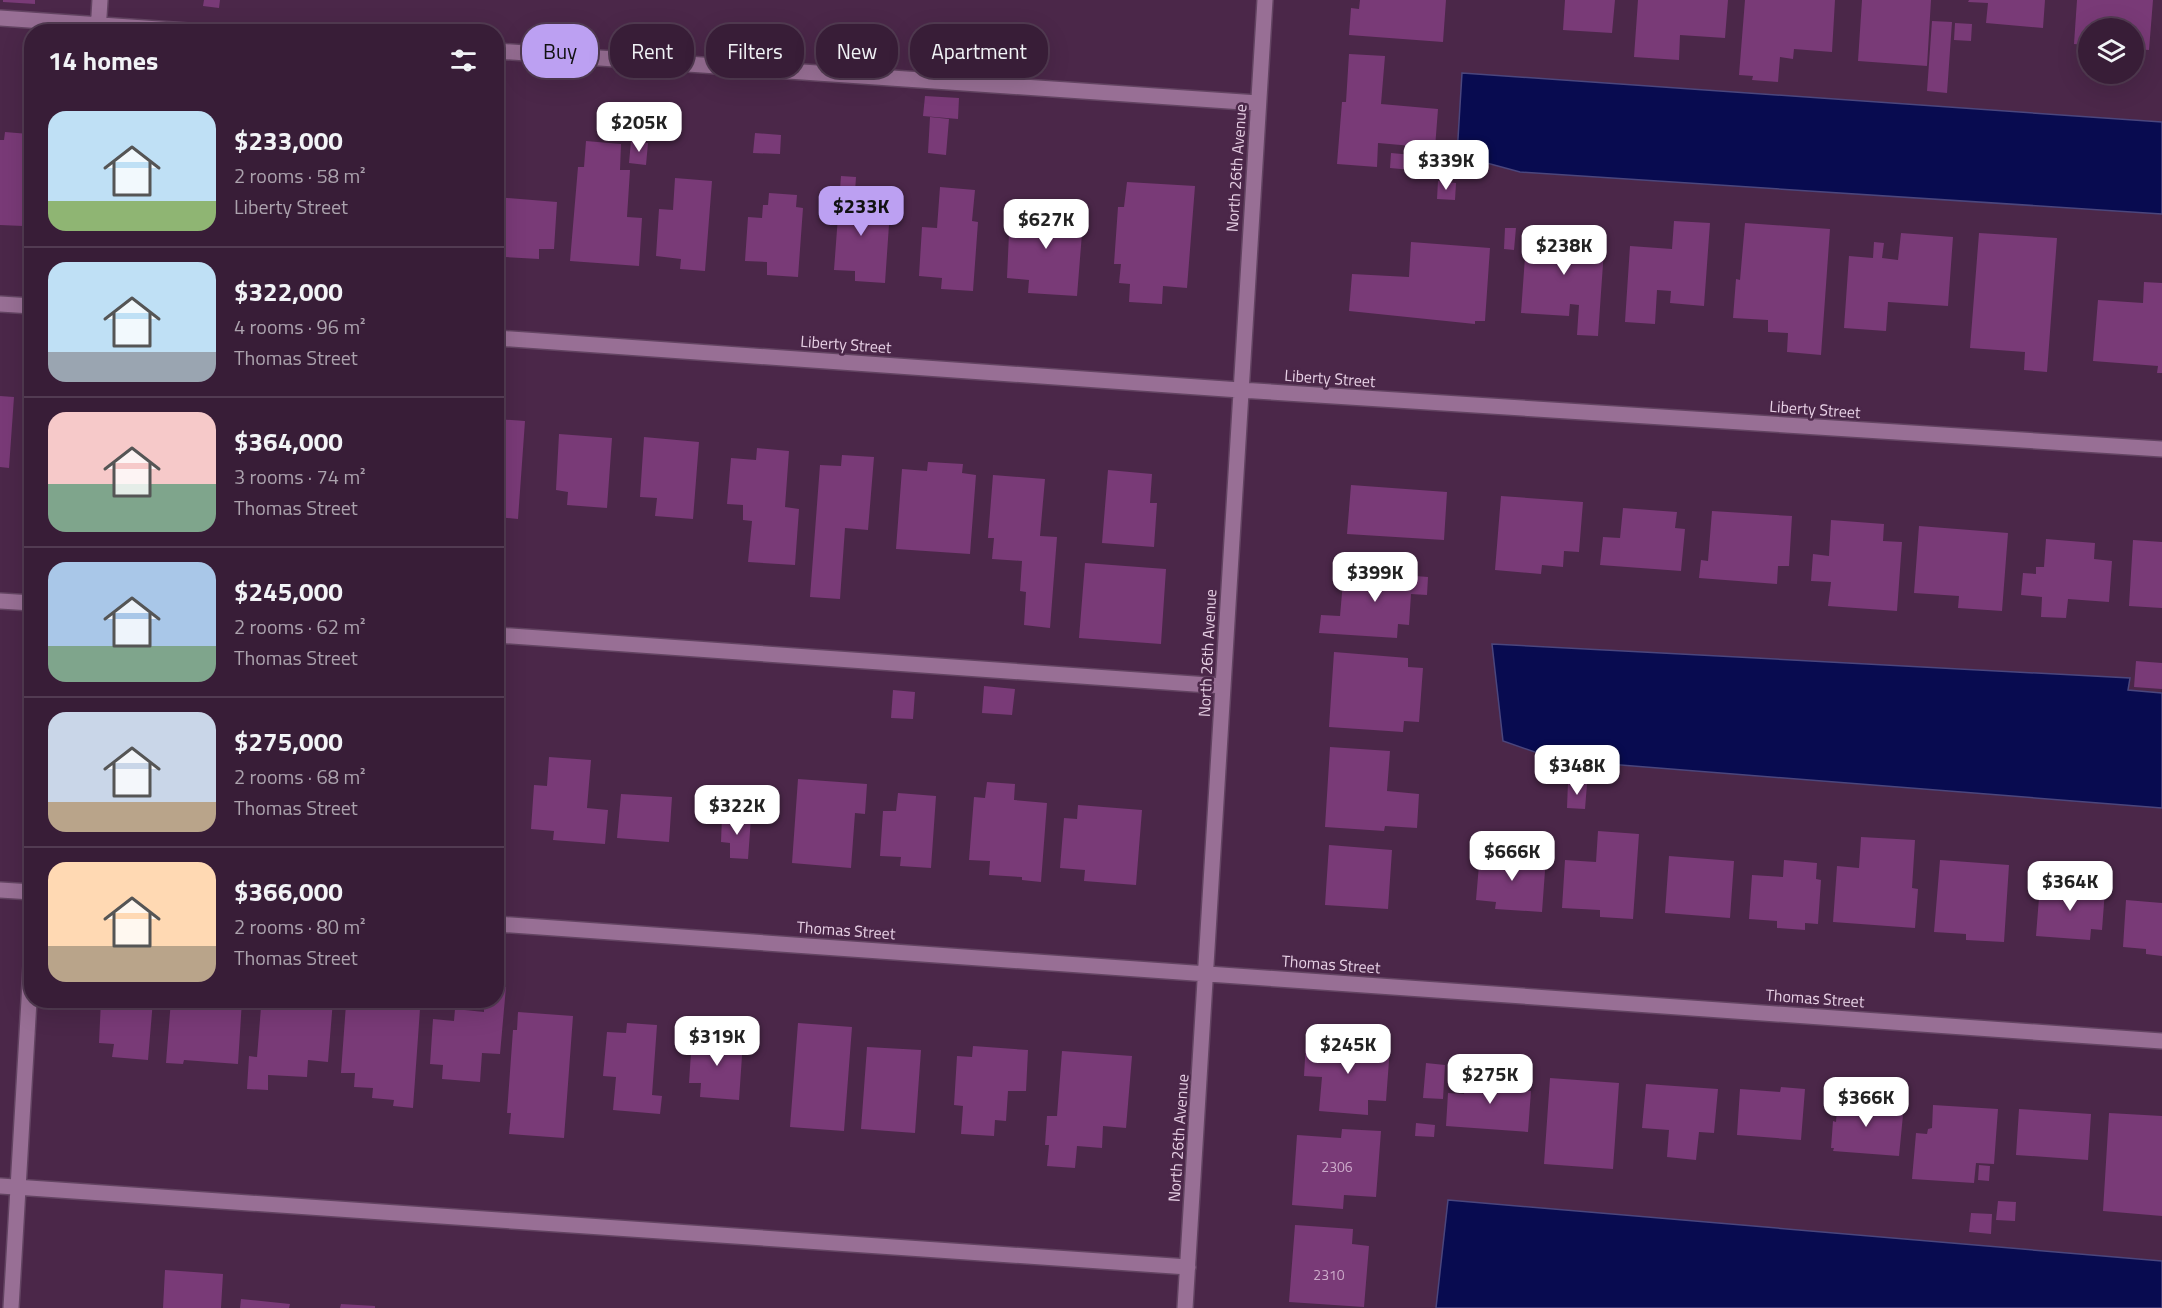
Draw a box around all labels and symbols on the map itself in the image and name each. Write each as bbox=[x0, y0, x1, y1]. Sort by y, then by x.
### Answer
pin: $205K bbox=[597, 102, 681, 153]
street label: North 26th Avenue bbox=[1220, 103, 1252, 233]
pin: $339K bbox=[1404, 140, 1488, 191]
pin: $233K bbox=[819, 186, 903, 237]
pin: $627K bbox=[1004, 199, 1088, 250]
pin: $238K bbox=[1522, 225, 1606, 276]
street label: Liberty Street bbox=[800, 329, 893, 359]
street label: Liberty Street bbox=[1284, 363, 1377, 393]
street label: Liberty Street bbox=[1769, 394, 1862, 424]
pin: $399K bbox=[1333, 552, 1417, 603]
street label: North 26th Avenue bbox=[1192, 588, 1222, 718]
pin: $348K bbox=[1535, 745, 1619, 796]
pin: $322K bbox=[695, 785, 779, 836]
pin: $666K bbox=[1470, 831, 1554, 882]
pin: $364K bbox=[2028, 861, 2112, 912]
street label: Thomas Street bbox=[796, 915, 897, 945]
street label: Thomas Street bbox=[1281, 949, 1382, 979]
street label: Thomas Street bbox=[1765, 983, 1866, 1013]
pin: $319K bbox=[675, 1016, 759, 1067]
pin: $245K bbox=[1306, 1024, 1390, 1075]
pin: $275K bbox=[1448, 1054, 1532, 1105]
street label: North 26th Avenue bbox=[1162, 1073, 1194, 1203]
pin: $366K bbox=[1824, 1077, 1908, 1128]
house number: 2306 bbox=[1321, 1156, 1353, 1177]
house number: 2310 bbox=[1313, 1264, 1345, 1285]

